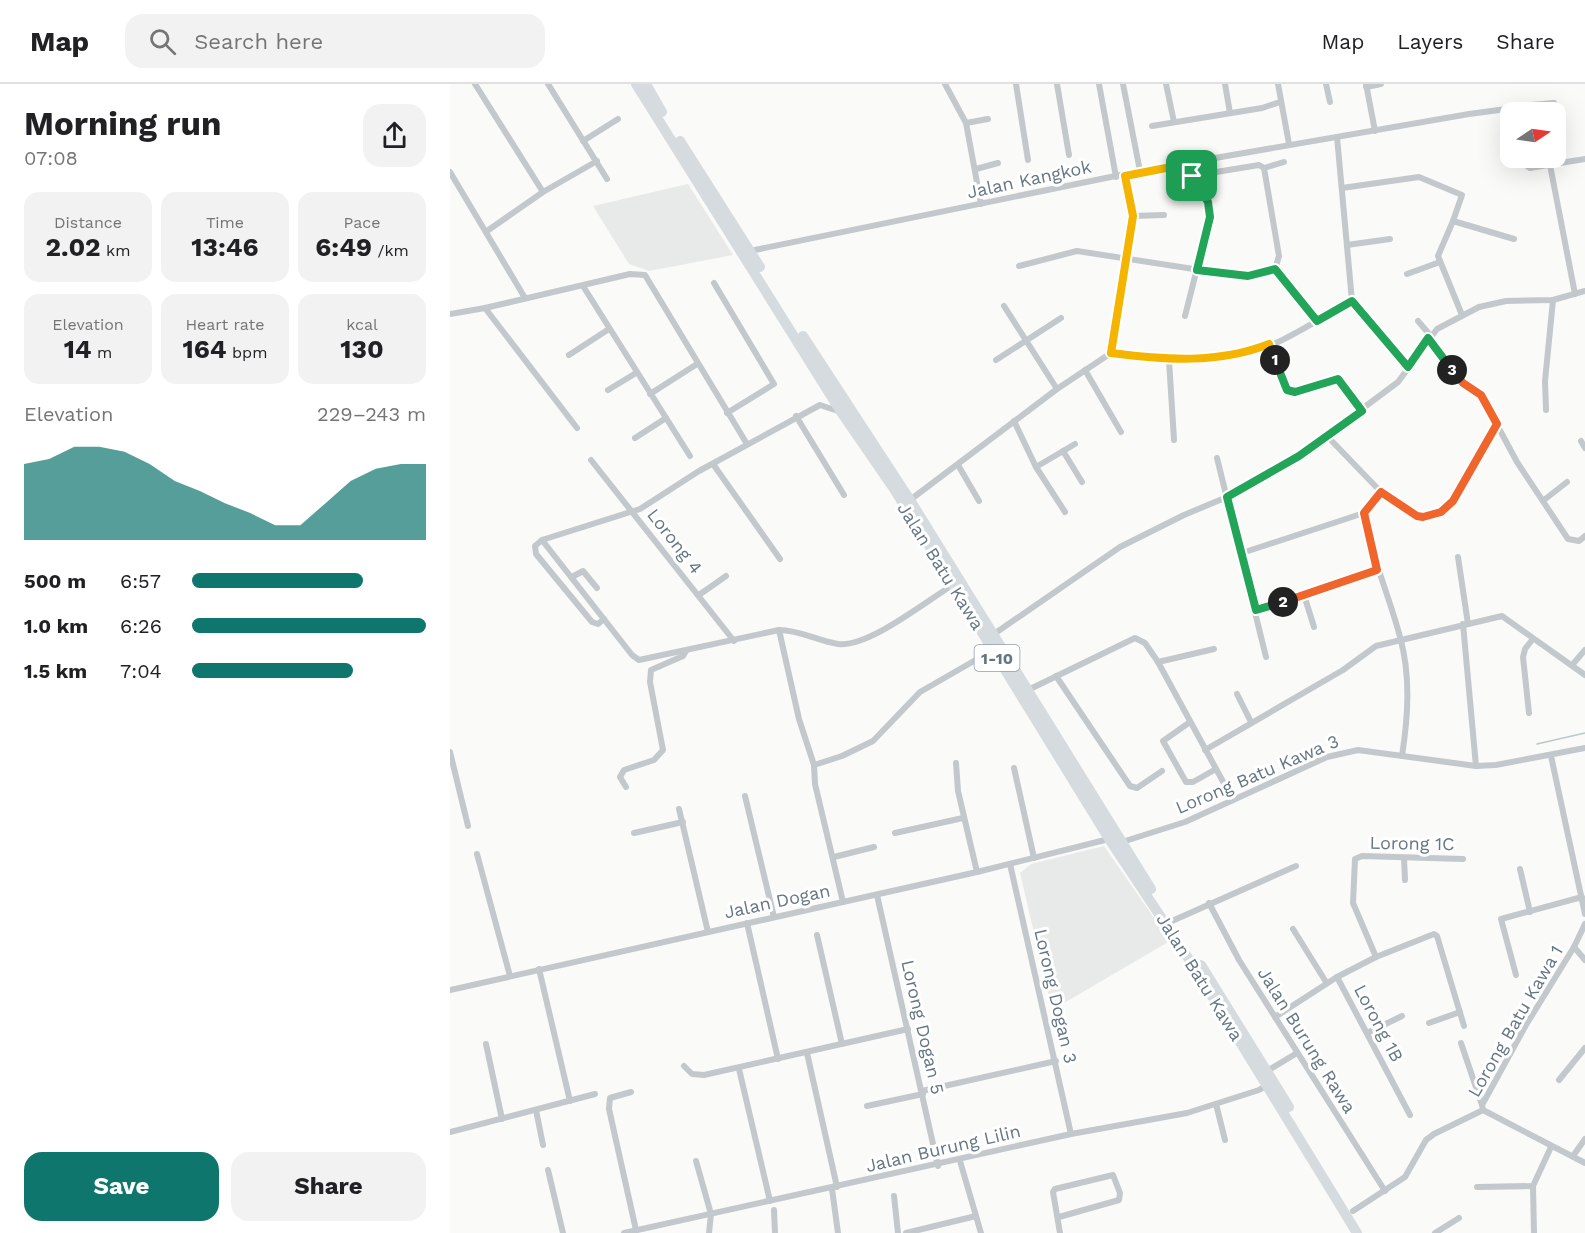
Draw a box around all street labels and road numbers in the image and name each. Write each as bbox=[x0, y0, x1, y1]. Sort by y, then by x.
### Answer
street label: Jalan Kangkok bbox=[965, 156, 1093, 202]
street label: Jalan Batu Kawa bbox=[893, 499, 989, 633]
street label: Lorong 4 bbox=[643, 504, 707, 578]
road number: 1-10 bbox=[974, 645, 1020, 671]
street label: Lorong Batu Kawa 3 bbox=[1172, 730, 1342, 818]
street label: Lorong 1C bbox=[1369, 832, 1455, 854]
street label: Jalan Dogan bbox=[722, 880, 832, 922]
street label: Jalan Batu Kawa bbox=[1152, 910, 1248, 1044]
street label: Lorong Dogan 3 bbox=[1030, 927, 1082, 1065]
street label: Lorong Batu Kawa 1 bbox=[1463, 942, 1567, 1100]
street label: Lorong Dogan 5 bbox=[897, 958, 949, 1096]
street label: Jalan Burung Rawa bbox=[1254, 963, 1360, 1117]
street label: Lorong 1B bbox=[1350, 981, 1408, 1065]
street label: Jalan Burung Lilin bbox=[864, 1120, 1022, 1176]

